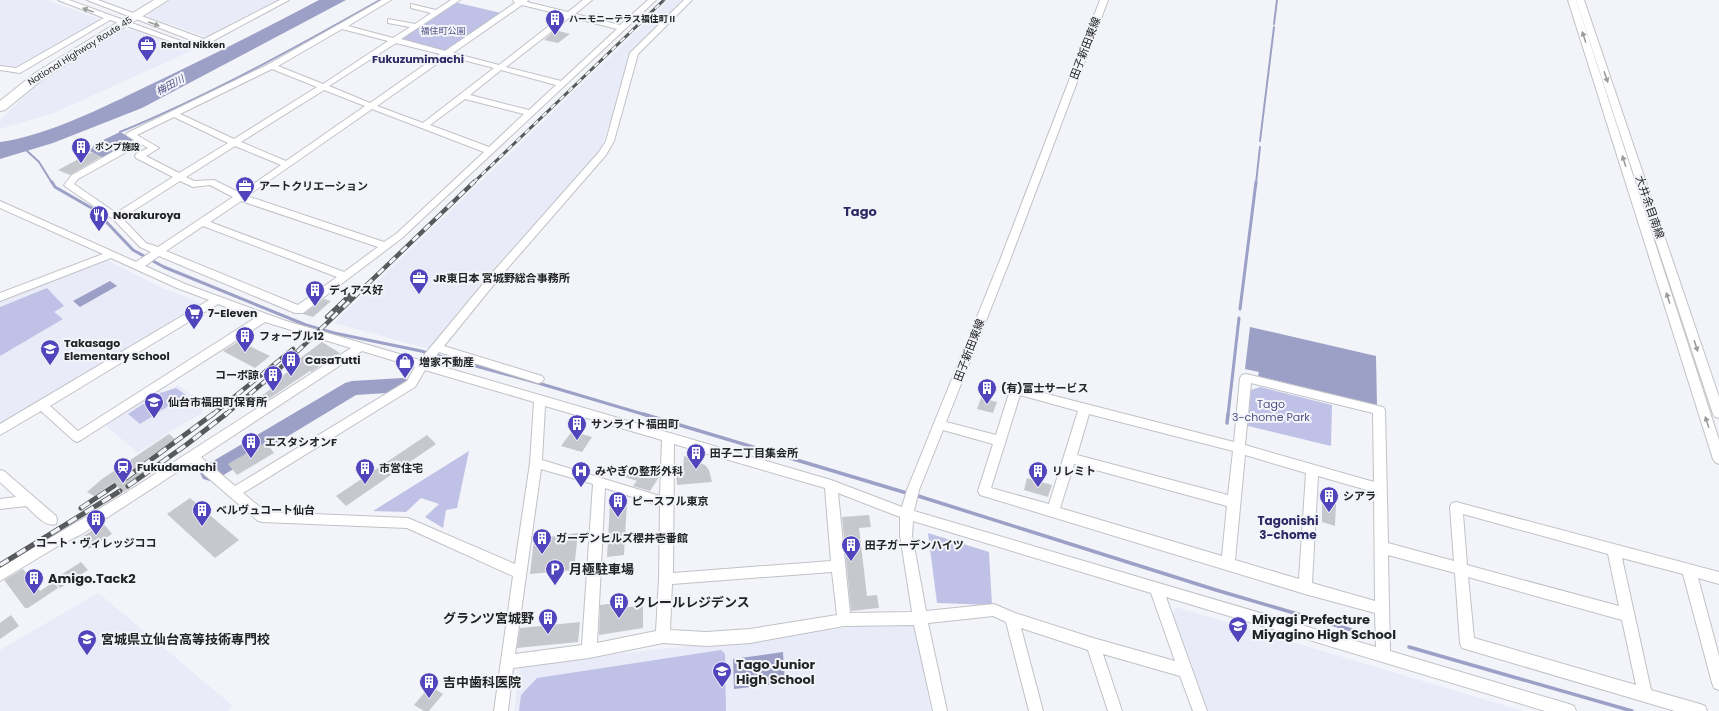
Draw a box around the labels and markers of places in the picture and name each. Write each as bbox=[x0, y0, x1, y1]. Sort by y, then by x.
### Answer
building icon: ハーモニーテラス福住町Ⅱ bbox=[544, 8, 566, 36]
place label: ハーモニーテラス福住町Ⅱ bbox=[569, 13, 677, 25]
office icon: Rental Nikken bbox=[136, 34, 158, 62]
place label: Rental Nikken bbox=[161, 39, 225, 51]
building icon: ポンプ施設 bbox=[70, 136, 92, 164]
place label: ポンプ施設 bbox=[95, 141, 140, 153]
office icon: アートクリエーション bbox=[234, 175, 256, 203]
place label: アートクリエーション bbox=[259, 178, 368, 194]
restaurant icon: Norakuroya bbox=[88, 204, 110, 232]
place label: Norakuroya bbox=[113, 207, 181, 223]
office icon: JR東日本 宮城野総合事務所 bbox=[408, 267, 430, 295]
place label: JR東日本 宮城野総合事務所 bbox=[433, 270, 570, 286]
building icon: ディアス好 bbox=[304, 279, 326, 307]
place label: ディアス好 bbox=[329, 282, 383, 298]
supermarket icon: 7-Eleven bbox=[183, 302, 205, 330]
place label: 7-Eleven bbox=[208, 305, 257, 321]
building icon: フォーブル12 bbox=[234, 325, 256, 353]
place label: フォーブル12 bbox=[259, 328, 324, 344]
place label: Takasago Elementary School bbox=[64, 335, 170, 364]
school or university icon: Takasago Elementary School bbox=[39, 338, 61, 366]
building icon: CasaTutti bbox=[280, 349, 302, 377]
shop icon: 増家不動産 bbox=[394, 351, 416, 379]
place label: CasaTutti bbox=[305, 352, 361, 368]
place label: 増家不動産 bbox=[419, 354, 474, 370]
building icon: コーポ諒 bbox=[262, 364, 284, 392]
place label: コーポ諒 bbox=[215, 367, 259, 383]
building icon: (有)富士サービス bbox=[976, 377, 998, 405]
place label: (有)富士サービス bbox=[1001, 380, 1089, 396]
school or university icon: 仙台市福田町保育所 bbox=[143, 391, 165, 419]
place label: 仙台市福田町保育所 bbox=[168, 394, 267, 410]
building icon: サンライト福田町 bbox=[566, 413, 588, 441]
place label: サンライト福田町 bbox=[591, 416, 679, 432]
building icon: エスタシオンF bbox=[240, 431, 262, 459]
place label: エスタシオンF bbox=[265, 434, 337, 450]
building icon: 田子二丁目集会所 bbox=[685, 442, 707, 470]
place label: 田子二丁目集会所 bbox=[710, 445, 798, 461]
station icon: Fukudamachi bbox=[112, 456, 134, 484]
building icon: 市営住宅 bbox=[354, 457, 376, 485]
place label: Fukudamachi bbox=[137, 459, 216, 475]
place label: 市営住宅 bbox=[379, 460, 423, 476]
hospital icon: みやぎの整形外科 bbox=[570, 460, 592, 488]
building icon: リレミト bbox=[1027, 460, 1049, 488]
place label: みやぎの整形外科 bbox=[595, 463, 683, 479]
place label: リレミト bbox=[1052, 463, 1096, 479]
building icon: シアラ bbox=[1318, 485, 1340, 513]
place label: シアラ bbox=[1343, 488, 1376, 504]
building icon: ピースフル東京 bbox=[607, 490, 629, 518]
place label: ピースフル東京 bbox=[632, 493, 708, 509]
building icon: ベルヴュコート仙台 bbox=[191, 499, 213, 527]
place label: ベルヴュコート仙台 bbox=[216, 502, 315, 518]
building icon: コート・ヴィレッジココ bbox=[85, 508, 107, 536]
building icon: ガーデンヒルズ櫻井壱番館 bbox=[531, 527, 553, 555]
place label: ガーデンヒルズ櫻井壱番館 bbox=[556, 530, 688, 546]
building icon: 田子ガーデンハイツ bbox=[840, 534, 862, 562]
place label: コート・ヴィレッジココ bbox=[36, 535, 157, 551]
place label: 田子ガーデンハイツ bbox=[865, 537, 964, 553]
parking icon: 月極駐車場 bbox=[544, 558, 566, 586]
place label: 月極駐車場 bbox=[569, 560, 634, 579]
building icon: Amigo.Tack2 bbox=[23, 567, 45, 595]
place label: Amigo.Tack2 bbox=[48, 569, 136, 588]
building icon: クレールレジデンス bbox=[608, 591, 630, 619]
place label: クレールレジデンス bbox=[633, 593, 750, 612]
building icon: グランツ宮城野 bbox=[537, 607, 559, 635]
place label: グランツ宮城野 bbox=[443, 609, 534, 628]
place label: Miyagi Prefecture Miyagino High School bbox=[1252, 610, 1396, 644]
school or university icon: Miyagi Prefecture Miyagino High School bbox=[1227, 615, 1249, 643]
school or university icon: 宮城県立仙台高等技術専門校 bbox=[76, 628, 98, 656]
place label: 宮城県立仙台高等技術専門校 bbox=[101, 630, 270, 649]
place label: Tago Junior High School bbox=[736, 655, 816, 689]
school or university icon: Tago Junior High School bbox=[711, 660, 733, 688]
building icon: 吉中歯科医院 bbox=[418, 671, 440, 699]
place label: 吉中歯科医院 bbox=[443, 673, 521, 692]

